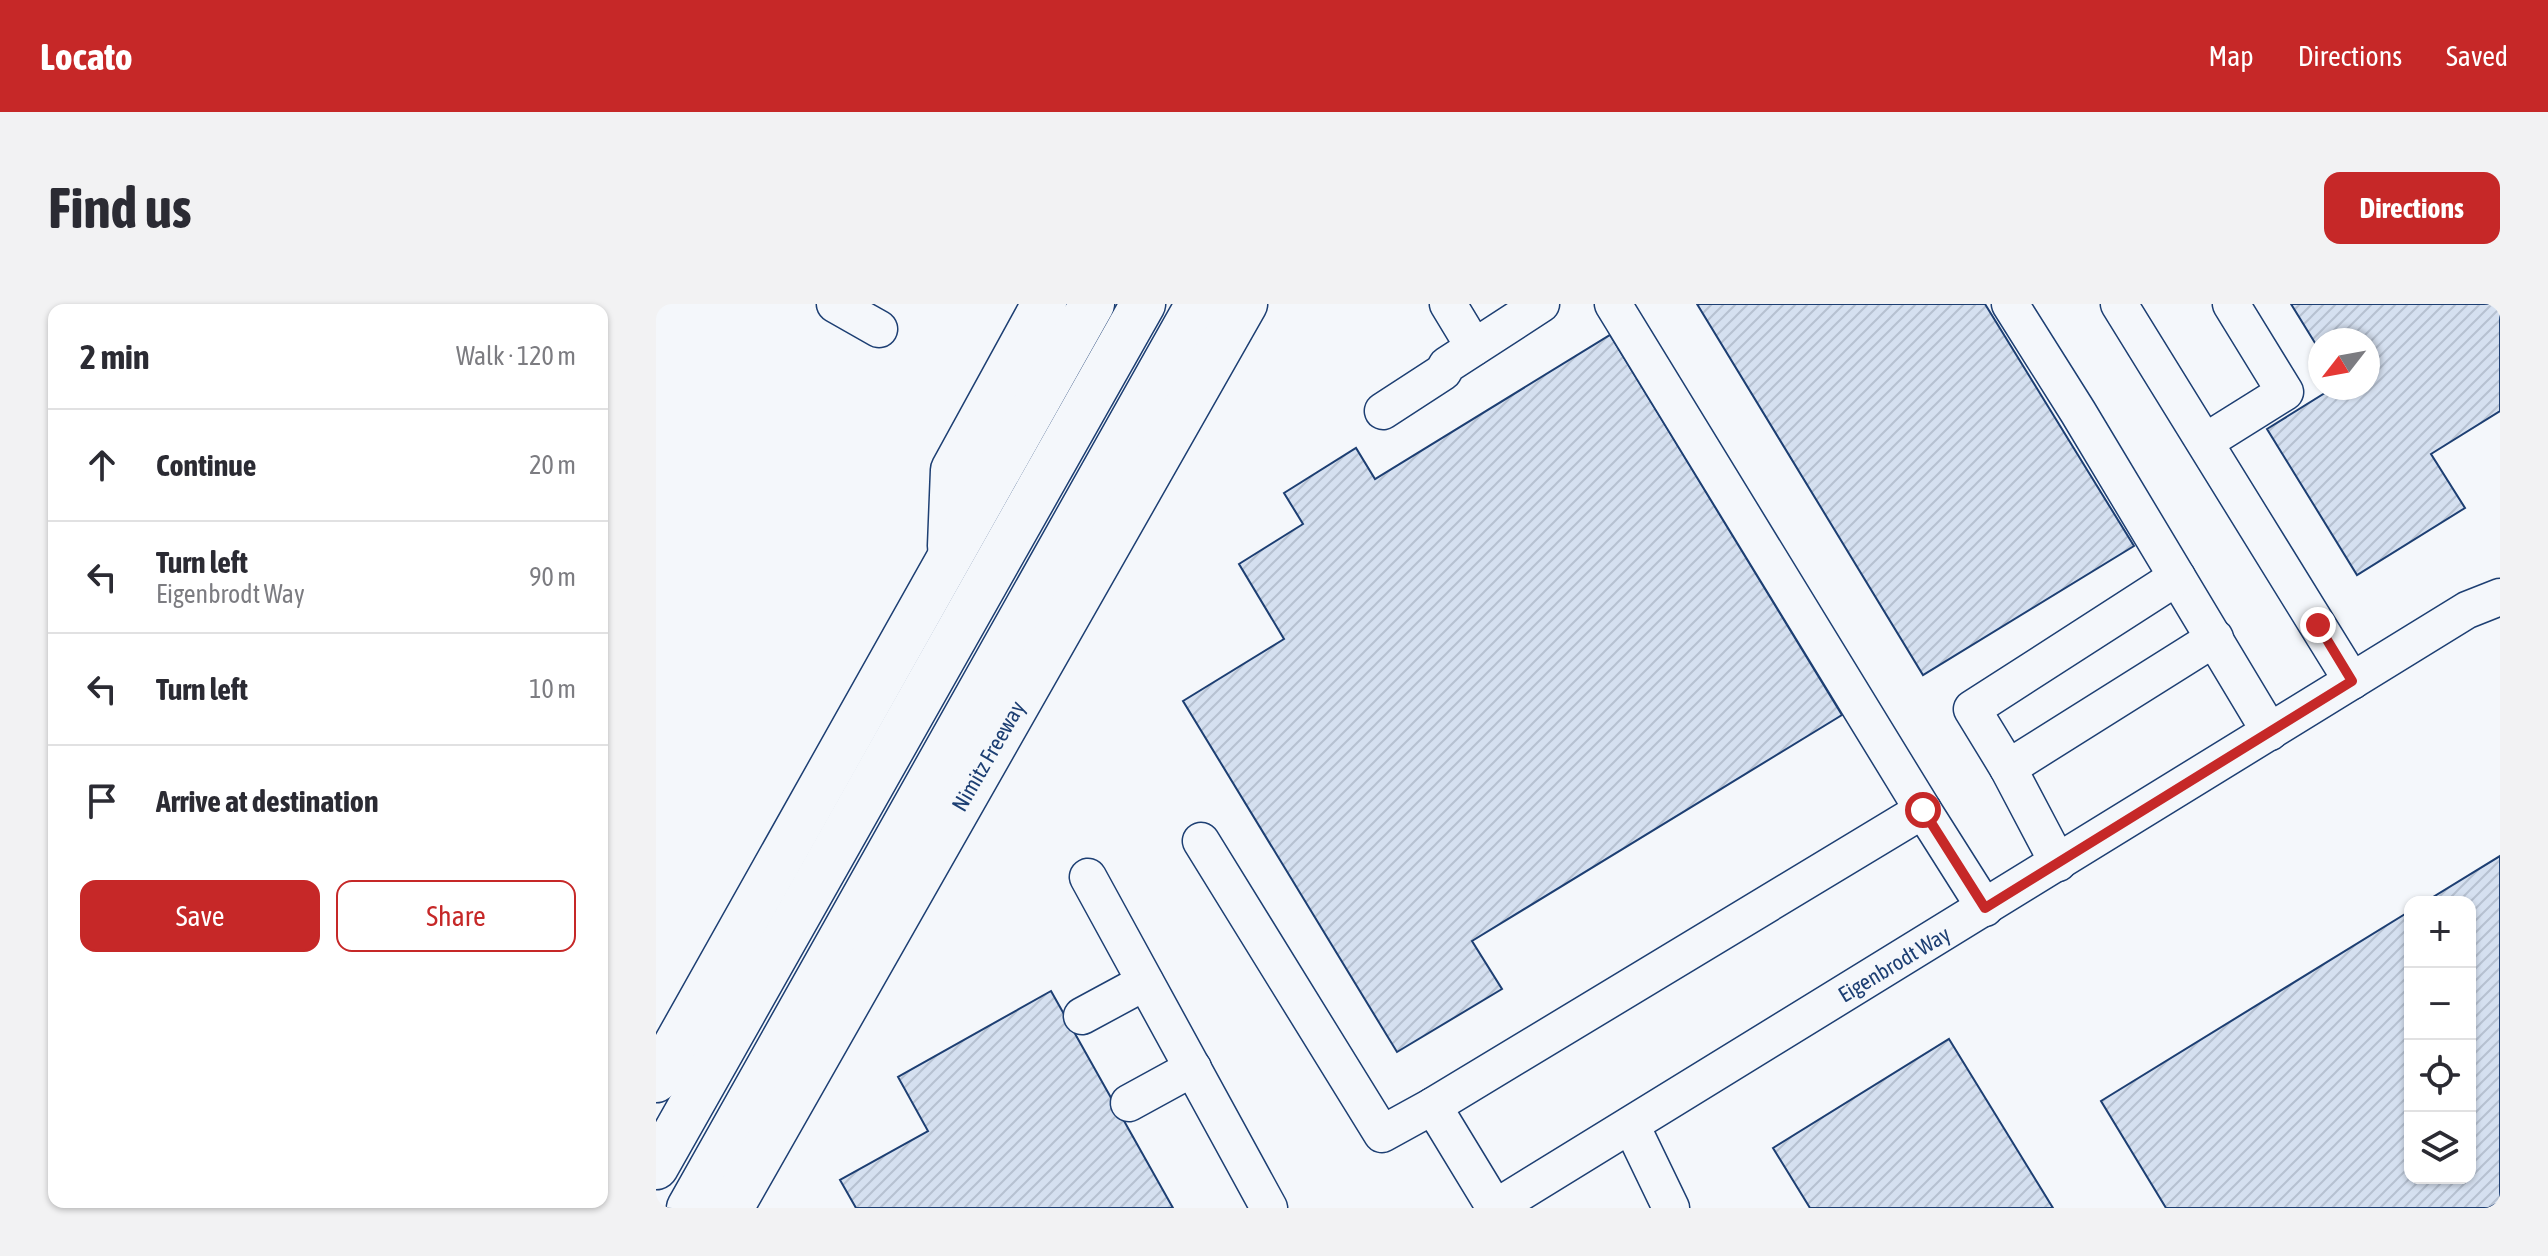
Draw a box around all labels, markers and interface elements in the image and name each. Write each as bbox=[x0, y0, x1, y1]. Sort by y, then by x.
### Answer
text: Locato bbox=[40, 35, 133, 78]
text: Map bbox=[2209, 40, 2254, 72]
text: Directions bbox=[2298, 40, 2402, 72]
text: Saved bbox=[2446, 40, 2508, 72]
button: Directions bbox=[2324, 172, 2500, 244]
text: Find us bbox=[48, 176, 192, 240]
north arrow bbox=[2308, 328, 2380, 400]
text: 2 min bbox=[80, 337, 149, 376]
text: Walk · 120 m bbox=[456, 341, 576, 371]
icon: ahead bbox=[80, 443, 124, 487]
text: Continue bbox=[156, 448, 256, 482]
text: 20 m bbox=[529, 450, 576, 480]
text: Turn left bbox=[156, 545, 248, 579]
icon: left bbox=[80, 555, 124, 599]
text: 90 m bbox=[529, 562, 576, 592]
text: Eigenbrodt Way bbox=[156, 579, 305, 609]
route end bbox=[2300, 607, 2336, 643]
icon: left bbox=[80, 667, 124, 711]
text: Turn left bbox=[156, 672, 248, 706]
text: 10 m bbox=[529, 674, 576, 704]
street label: Nimitz Freeway bbox=[946, 696, 1030, 816]
icon: arrive bbox=[80, 779, 124, 823]
text: Arrive at destination bbox=[156, 784, 378, 818]
route start bbox=[1905, 792, 1941, 828]
button: Save bbox=[80, 880, 320, 952]
button: Share bbox=[336, 880, 576, 952]
map controls bbox=[2404, 896, 2476, 1184]
button: + bbox=[2404, 896, 2476, 968]
street label: Eigenbrodt Way bbox=[1833, 920, 1955, 1008]
button: − bbox=[2404, 968, 2476, 1040]
button: locate bbox=[2404, 1040, 2476, 1112]
button: layers bbox=[2404, 1112, 2476, 1184]

